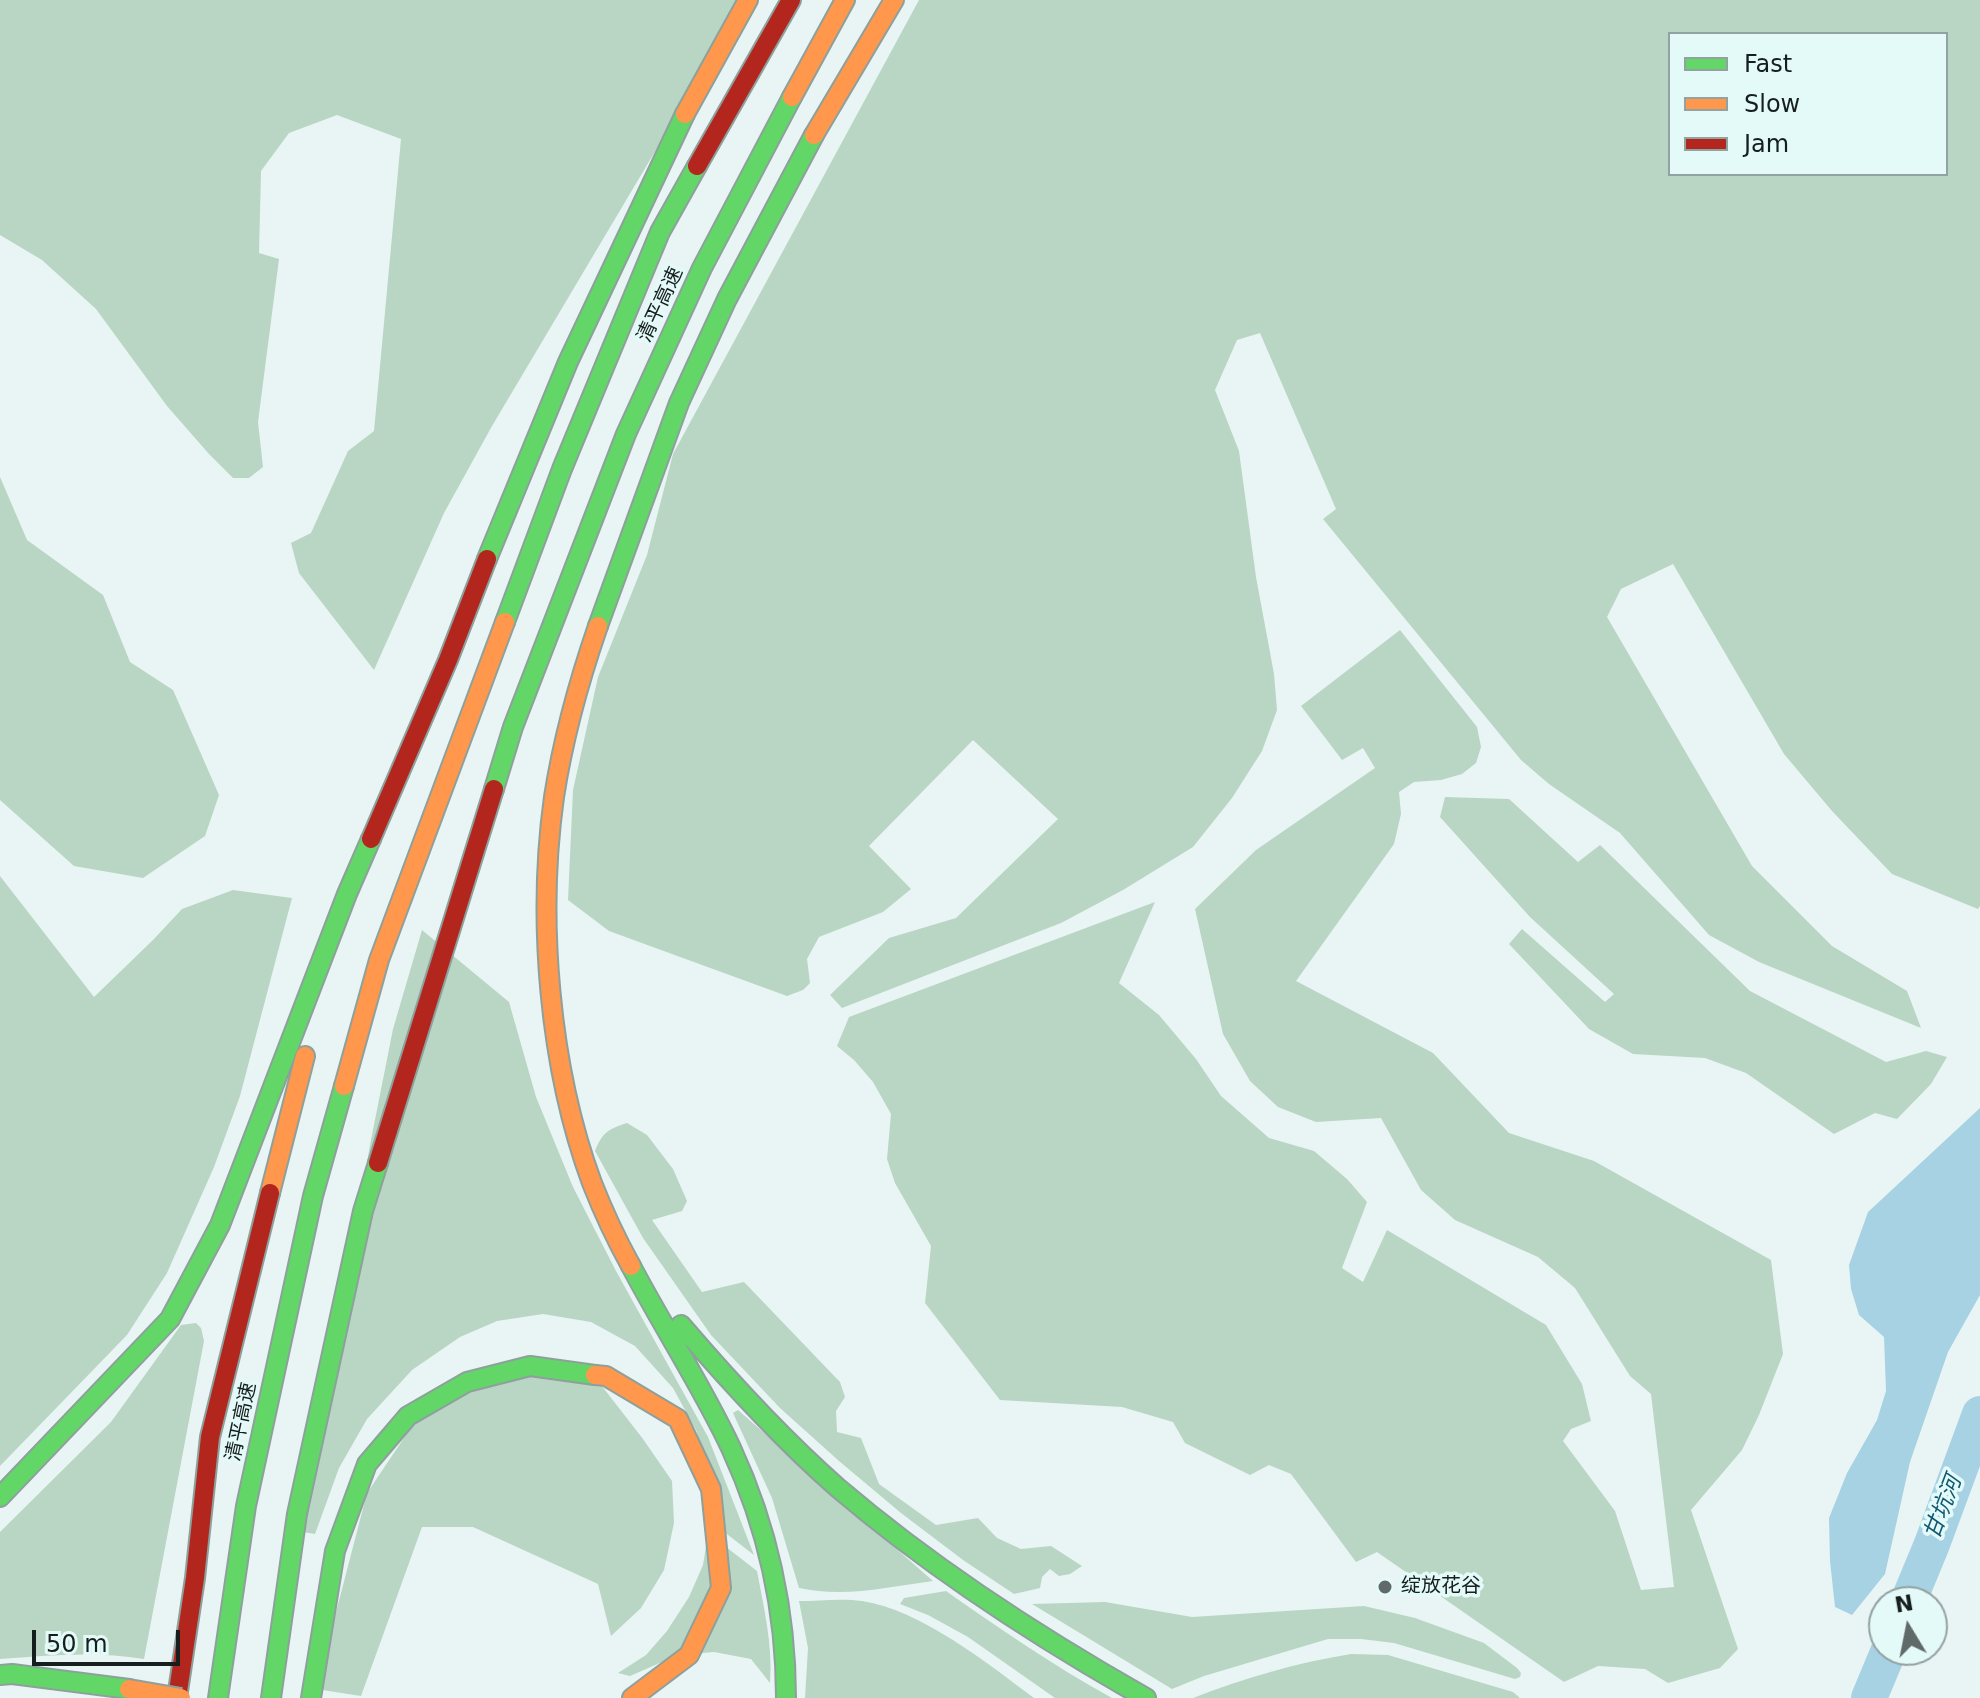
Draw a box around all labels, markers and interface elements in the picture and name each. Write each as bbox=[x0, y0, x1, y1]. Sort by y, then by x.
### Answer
legend bbox=[1668, 32, 1948, 176]
text: Fast bbox=[1744, 50, 1792, 78]
text: Slow bbox=[1744, 90, 1800, 118]
text: Jam bbox=[1744, 130, 1789, 158]
street label: 清平高速 bbox=[633, 264, 689, 346]
street label: 清平高速 bbox=[222, 1380, 262, 1464]
water label: 甘坑河 bbox=[1920, 1472, 1968, 1544]
place label: 绽放花谷 bbox=[1401, 1575, 1481, 1599]
marker: 绽放花谷 bbox=[1376, 1578, 1394, 1596]
north arrow bbox=[1868, 1586, 1948, 1666]
text: N bbox=[1893, 1590, 1915, 1618]
scale bar bbox=[36, 1614, 184, 1664]
text: 50 m bbox=[46, 1630, 108, 1658]

